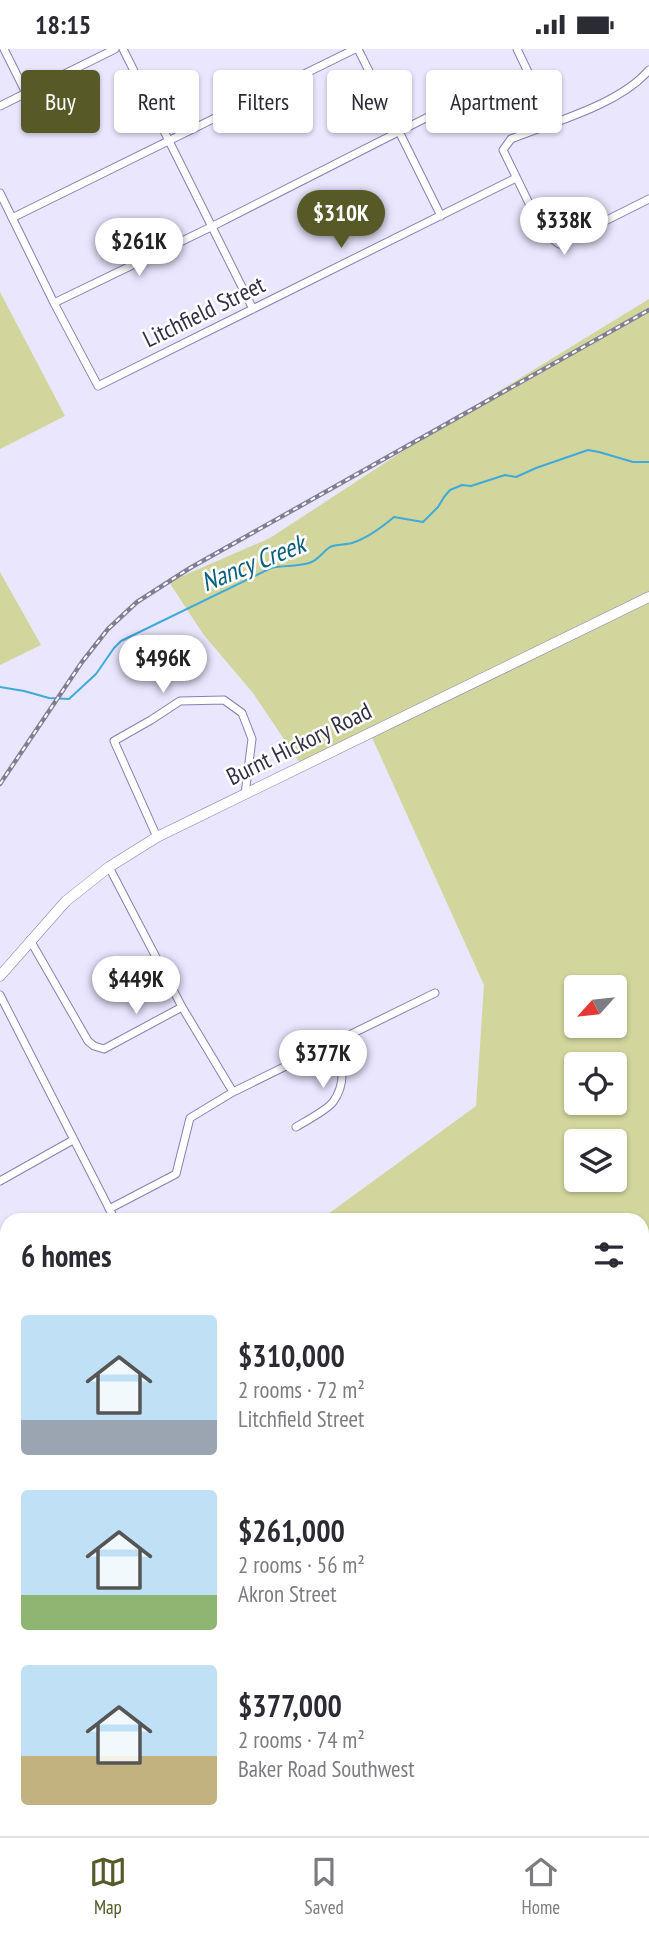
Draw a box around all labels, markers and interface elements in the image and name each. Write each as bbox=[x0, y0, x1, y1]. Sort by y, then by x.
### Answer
text: 18:15 bbox=[35, 8, 91, 41]
chip: Buy bbox=[21, 70, 100, 133]
chip: Rent bbox=[114, 70, 199, 133]
chip: Filters bbox=[213, 70, 313, 133]
chip: New bbox=[327, 70, 412, 133]
chip: Apartment bbox=[426, 70, 562, 133]
pin: $310K bbox=[292, 191, 390, 250]
pin: $338K bbox=[515, 197, 613, 257]
text: $310K bbox=[313, 198, 369, 227]
text: $338K bbox=[536, 205, 592, 234]
pin: $261K bbox=[90, 219, 188, 278]
text: $261K bbox=[111, 226, 167, 255]
street label: Litchfield Street bbox=[138, 269, 270, 354]
water label: Nancy Creek bbox=[196, 526, 312, 598]
pin: $496K bbox=[114, 635, 212, 695]
text: $496K bbox=[135, 643, 191, 672]
street label: Burnt Hickory Road bbox=[221, 695, 376, 792]
pin: $449K bbox=[87, 957, 185, 1016]
text: $449K bbox=[108, 964, 164, 993]
north arrow bbox=[564, 975, 626, 1038]
map controls bbox=[564, 975, 627, 1192]
pin: $377K bbox=[274, 1031, 372, 1090]
text: $377K bbox=[295, 1038, 351, 1067]
button: locate bbox=[564, 1052, 627, 1115]
button: layers bbox=[564, 1129, 627, 1192]
text: 6 homes bbox=[21, 1236, 112, 1275]
icon: filters bbox=[590, 1236, 628, 1274]
text: $310,000 bbox=[238, 1336, 345, 1375]
icon: home bbox=[77, 1343, 161, 1427]
text: 2 rooms · 72 m² bbox=[238, 1375, 365, 1404]
text: Litchfield Street bbox=[238, 1404, 364, 1433]
text: $261,000 bbox=[238, 1511, 345, 1550]
icon: home bbox=[77, 1518, 161, 1602]
text: 2 rooms · 56 m² bbox=[238, 1550, 365, 1579]
text: Akron Street bbox=[238, 1579, 337, 1608]
text: $377,000 bbox=[238, 1686, 342, 1725]
icon: home bbox=[77, 1693, 161, 1777]
text: 2 rooms · 74 m² bbox=[238, 1725, 365, 1754]
text: Baker Road Southwest bbox=[238, 1754, 415, 1783]
tab: Map bbox=[89, 1853, 127, 1919]
tab: Saved bbox=[305, 1853, 344, 1919]
tab: Home bbox=[522, 1853, 560, 1919]

